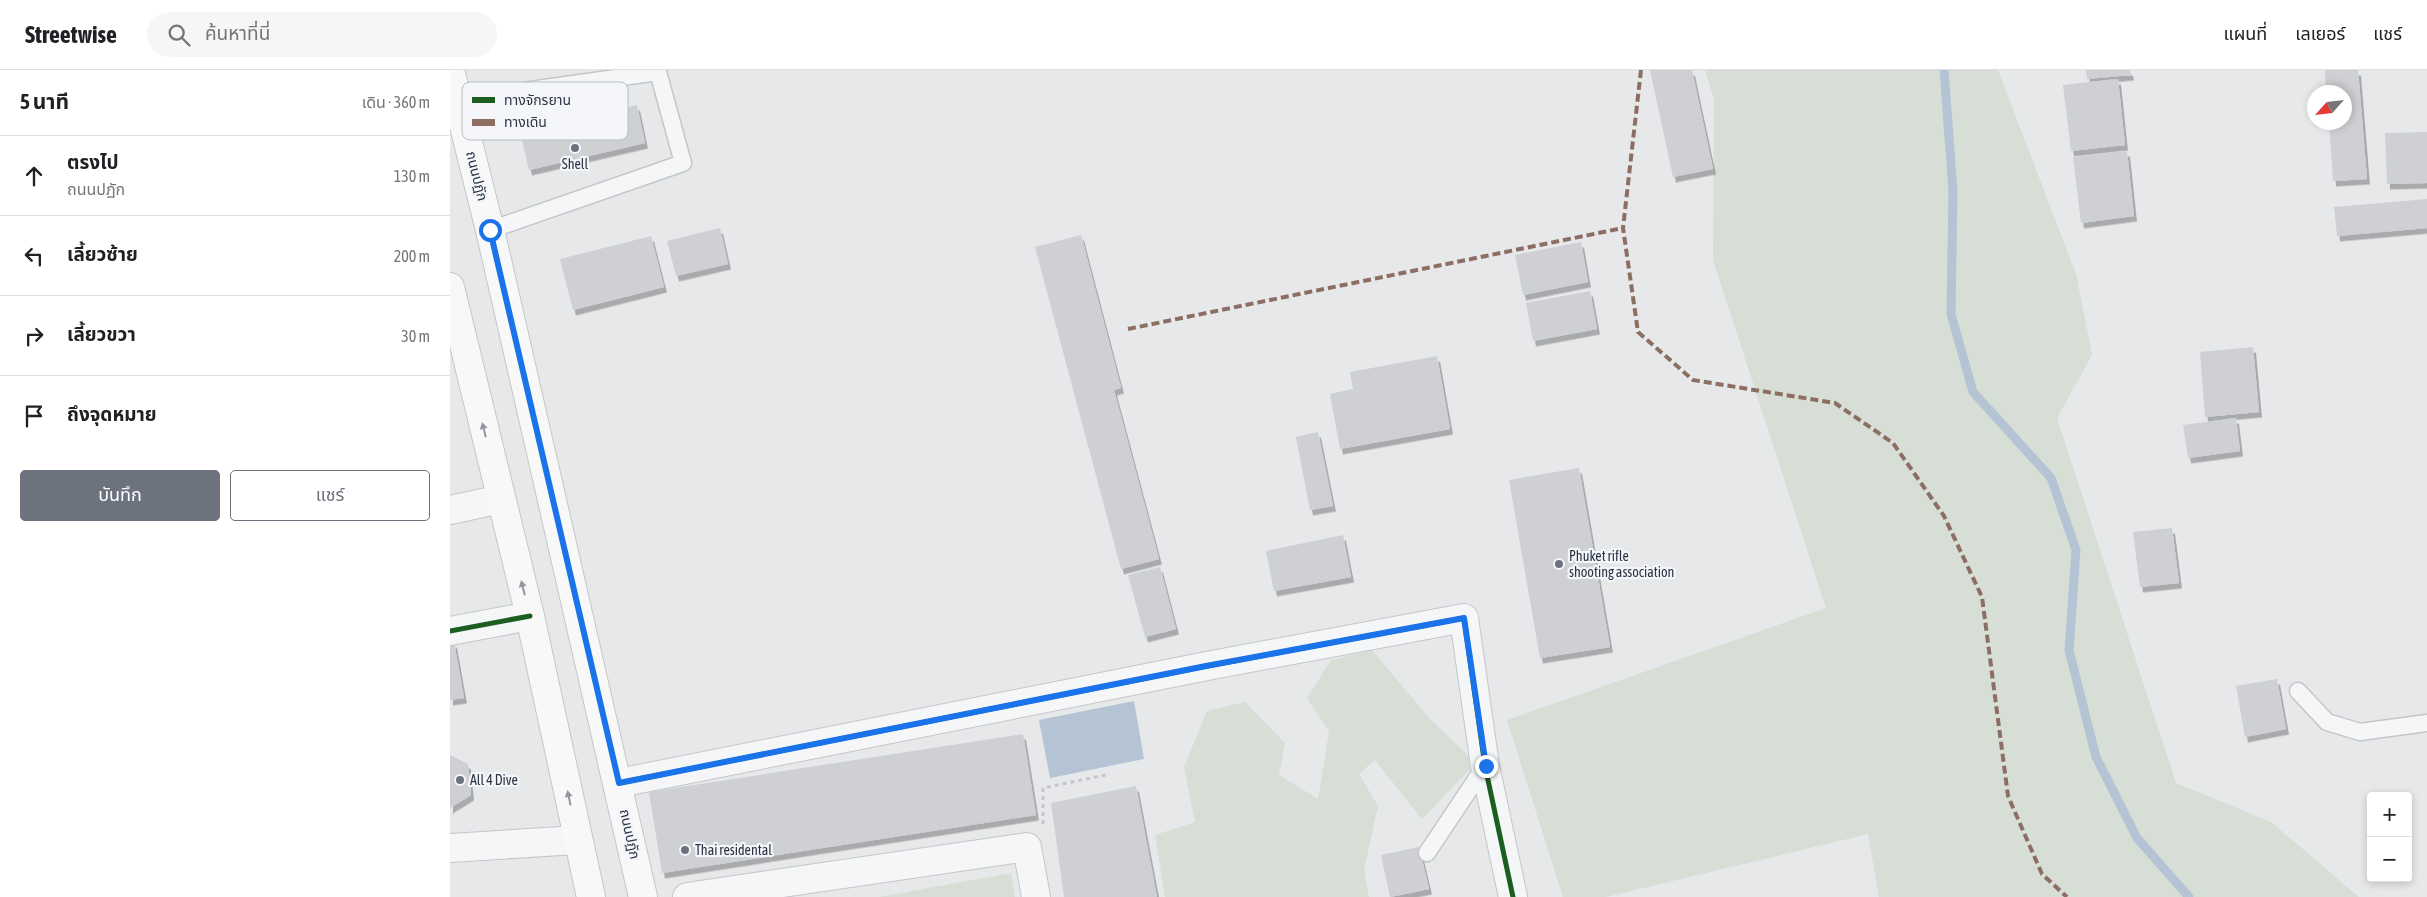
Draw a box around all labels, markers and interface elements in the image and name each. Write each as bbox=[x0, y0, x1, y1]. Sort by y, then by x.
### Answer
search box bbox=[147, 12, 497, 57]
text: Streetwise bbox=[25, 21, 117, 48]
icon: search bbox=[165, 21, 193, 49]
text: ค้นหาที่นี่ bbox=[205, 22, 270, 44]
text: แผนที่ bbox=[2223, 23, 2267, 44]
text: เลเยอร์ bbox=[2295, 23, 2345, 44]
text: แชร์ bbox=[2373, 23, 2402, 44]
legend bbox=[462, 82, 628, 140]
north arrow bbox=[2307, 85, 2352, 130]
text: 5 นาที bbox=[20, 89, 69, 113]
text: ทางจักรยาน bbox=[504, 92, 571, 108]
text: เดิน · 360 m bbox=[362, 93, 430, 111]
text: ทางเดิน bbox=[504, 114, 547, 130]
marker: Shell bbox=[569, 142, 581, 154]
street label: ถนนปฏัก bbox=[463, 149, 491, 203]
text: ตรงไป bbox=[67, 151, 119, 173]
place label: Shell bbox=[562, 156, 589, 172]
icon: ahead bbox=[20, 162, 48, 190]
text: 130 m bbox=[394, 167, 430, 185]
text: ถนนปฏัก bbox=[67, 180, 125, 198]
route start bbox=[479, 219, 502, 242]
icon: left bbox=[20, 242, 48, 270]
text: เลี้ยวซ้าย bbox=[67, 243, 138, 265]
text: 200 m bbox=[394, 247, 430, 265]
icon: right bbox=[20, 322, 48, 350]
text: เลี้ยวขวา bbox=[67, 323, 136, 345]
text: 30 m bbox=[401, 327, 430, 345]
icon: arrive bbox=[20, 402, 48, 430]
text: ถึงจุดหมาย bbox=[67, 403, 157, 425]
one-way arrow bbox=[480, 423, 488, 438]
button: บันทึก bbox=[20, 470, 220, 521]
button: แชร์ bbox=[230, 470, 430, 521]
place label: Phuket rifle shooting association bbox=[1569, 548, 1674, 580]
marker: Phuket rifle shooting association bbox=[1553, 558, 1565, 570]
one-way arrow bbox=[519, 581, 527, 596]
route end bbox=[1475, 755, 1498, 778]
place label: All 4 Dive bbox=[470, 772, 518, 788]
marker: All 4 Dive bbox=[454, 774, 466, 786]
one-way arrow bbox=[565, 791, 573, 806]
map controls bbox=[2367, 792, 2412, 882]
button: + bbox=[2367, 792, 2412, 837]
street label: ถนนปฏัก bbox=[617, 807, 643, 861]
button: − bbox=[2367, 837, 2412, 882]
place label: Thai residental bbox=[695, 842, 772, 858]
marker: Thai residental bbox=[679, 844, 691, 856]

